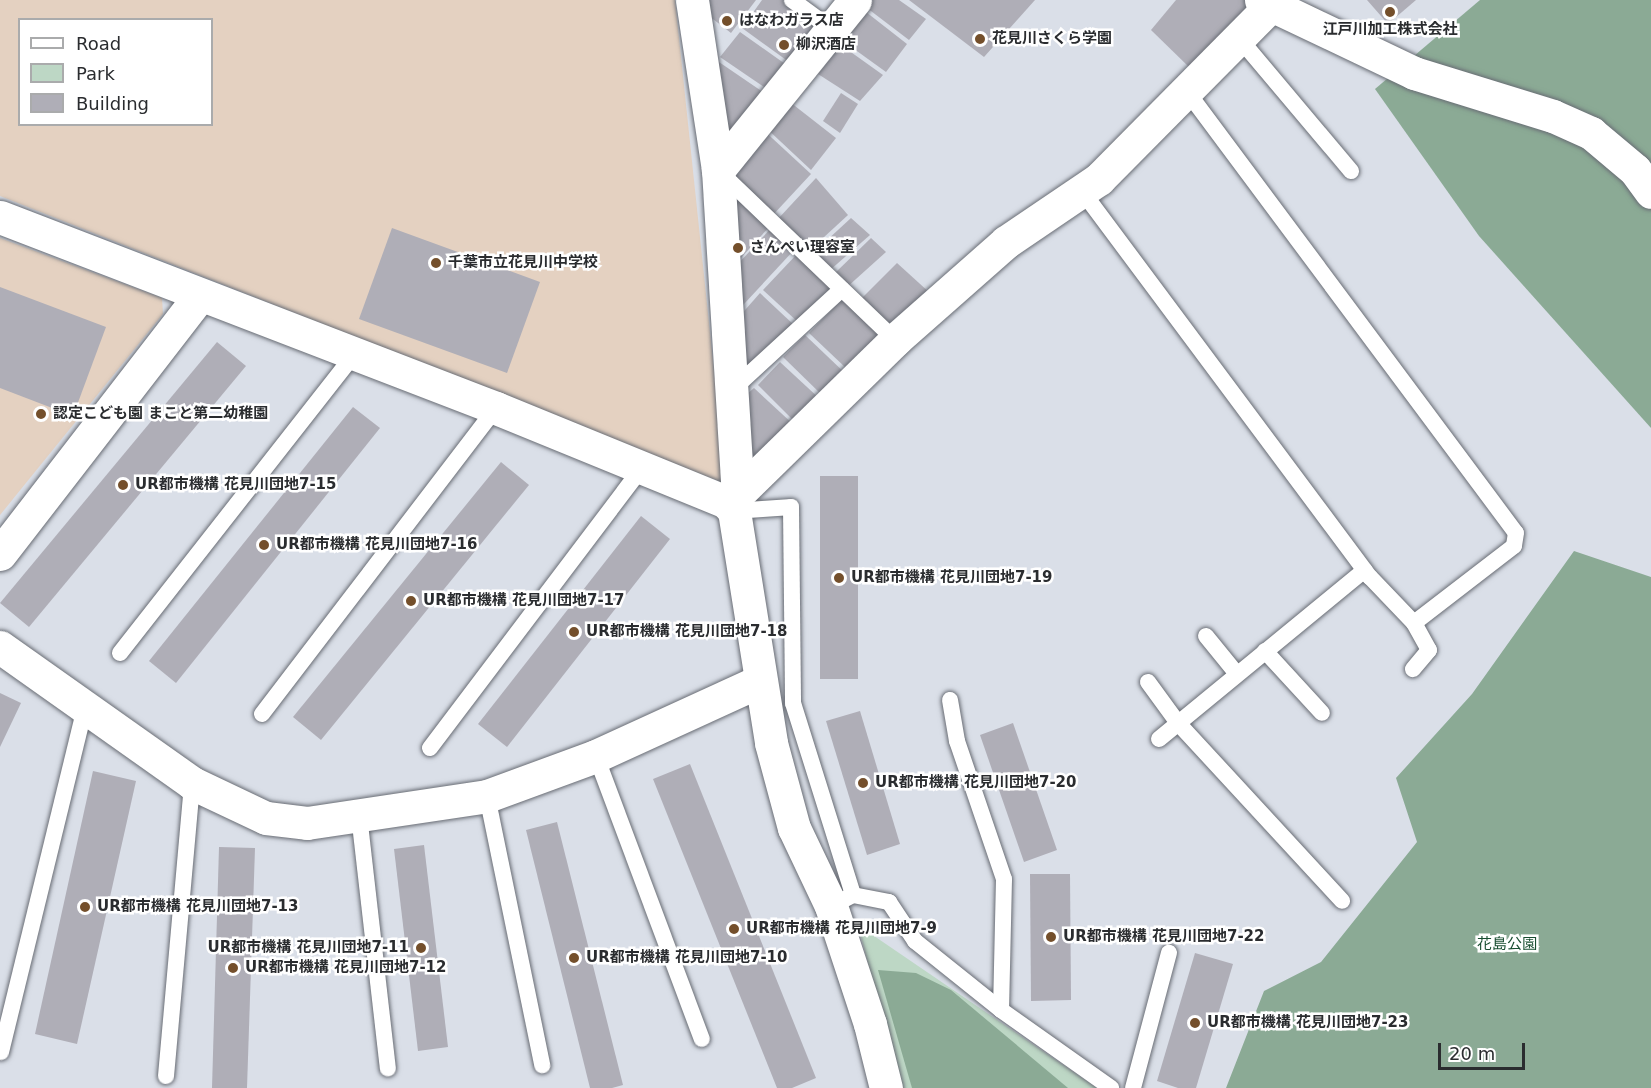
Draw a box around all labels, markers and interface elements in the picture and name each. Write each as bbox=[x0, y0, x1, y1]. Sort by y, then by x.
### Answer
marker: 江戸川加工株式会社 bbox=[1383, 5, 1397, 19]
place label: はなわガラス店 bbox=[739, 12, 844, 30]
marker: はなわガラス店 bbox=[720, 14, 734, 28]
legend bbox=[18, 18, 213, 126]
place label: 江戸川加工株式会社 bbox=[1323, 21, 1457, 39]
place label: 花見川さくら学園 bbox=[992, 30, 1112, 48]
marker: 花見川さくら学園 bbox=[973, 32, 987, 46]
text: Road bbox=[76, 33, 121, 54]
place label: 柳沢酒店 bbox=[796, 36, 856, 54]
marker: 柳沢酒店 bbox=[777, 38, 791, 52]
text: Park bbox=[76, 63, 115, 84]
text: Building bbox=[76, 93, 149, 114]
place label: さんぺい理容室 bbox=[750, 239, 855, 257]
marker: さんぺい理容室 bbox=[731, 241, 745, 255]
place label: 千葉市立花見川中学校 bbox=[448, 254, 598, 272]
marker: 千葉市立花見川中学校 bbox=[429, 256, 443, 270]
place label: 認定こども園 まこと第二幼稚園 bbox=[53, 405, 268, 423]
marker: 認定こども園 まこと第二幼稚園 bbox=[34, 407, 48, 421]
place label: UR都市機構 花見川団地7-15 bbox=[135, 476, 336, 494]
marker: UR都市機構 花見川団地7-15 bbox=[116, 478, 130, 492]
place label: UR都市機構 花見川団地7-16 bbox=[276, 536, 477, 554]
marker: UR都市機構 花見川団地7-16 bbox=[257, 538, 271, 552]
place label: UR都市機構 花見川団地7-19 bbox=[851, 569, 1052, 587]
marker: UR都市機構 花見川団地7-19 bbox=[832, 571, 846, 585]
place label: UR都市機構 花見川団地7-17 bbox=[423, 592, 624, 610]
marker: UR都市機構 花見川団地7-17 bbox=[404, 594, 418, 608]
place label: UR都市機構 花見川団地7-18 bbox=[586, 623, 787, 641]
marker: UR都市機構 花見川団地7-18 bbox=[567, 625, 581, 639]
place label: UR都市機構 花見川団地7-20 bbox=[875, 774, 1076, 792]
marker: UR都市機構 花見川団地7-20 bbox=[856, 776, 870, 790]
place label: UR都市機構 花見川団地7-13 bbox=[97, 898, 298, 916]
marker: UR都市機構 花見川団地7-13 bbox=[78, 900, 92, 914]
place label: UR都市機構 花見川団地7-9 bbox=[746, 920, 937, 938]
marker: UR都市機構 花見川団地7-9 bbox=[727, 922, 741, 936]
place label: UR都市機構 花見川団地7-22 bbox=[1063, 928, 1264, 946]
marker: UR都市機構 花見川団地7-22 bbox=[1044, 930, 1058, 944]
park label: 花島公園 bbox=[1477, 936, 1537, 954]
place label: UR都市機構 花見川団地7-11 bbox=[208, 939, 409, 957]
marker: UR都市機構 花見川団地7-11 bbox=[414, 941, 428, 955]
place label: UR都市機構 花見川団地7-10 bbox=[586, 949, 787, 967]
marker: UR都市機構 花見川団地7-10 bbox=[567, 951, 581, 965]
place label: UR都市機構 花見川団地7-12 bbox=[245, 959, 446, 977]
marker: UR都市機構 花見川団地7-12 bbox=[226, 961, 240, 975]
place label: UR都市機構 花見川団地7-23 bbox=[1207, 1014, 1408, 1032]
marker: UR都市機構 花見川団地7-23 bbox=[1188, 1016, 1202, 1030]
scale bar bbox=[1441, 1031, 1528, 1069]
text: 20 m bbox=[1449, 1043, 1495, 1064]

